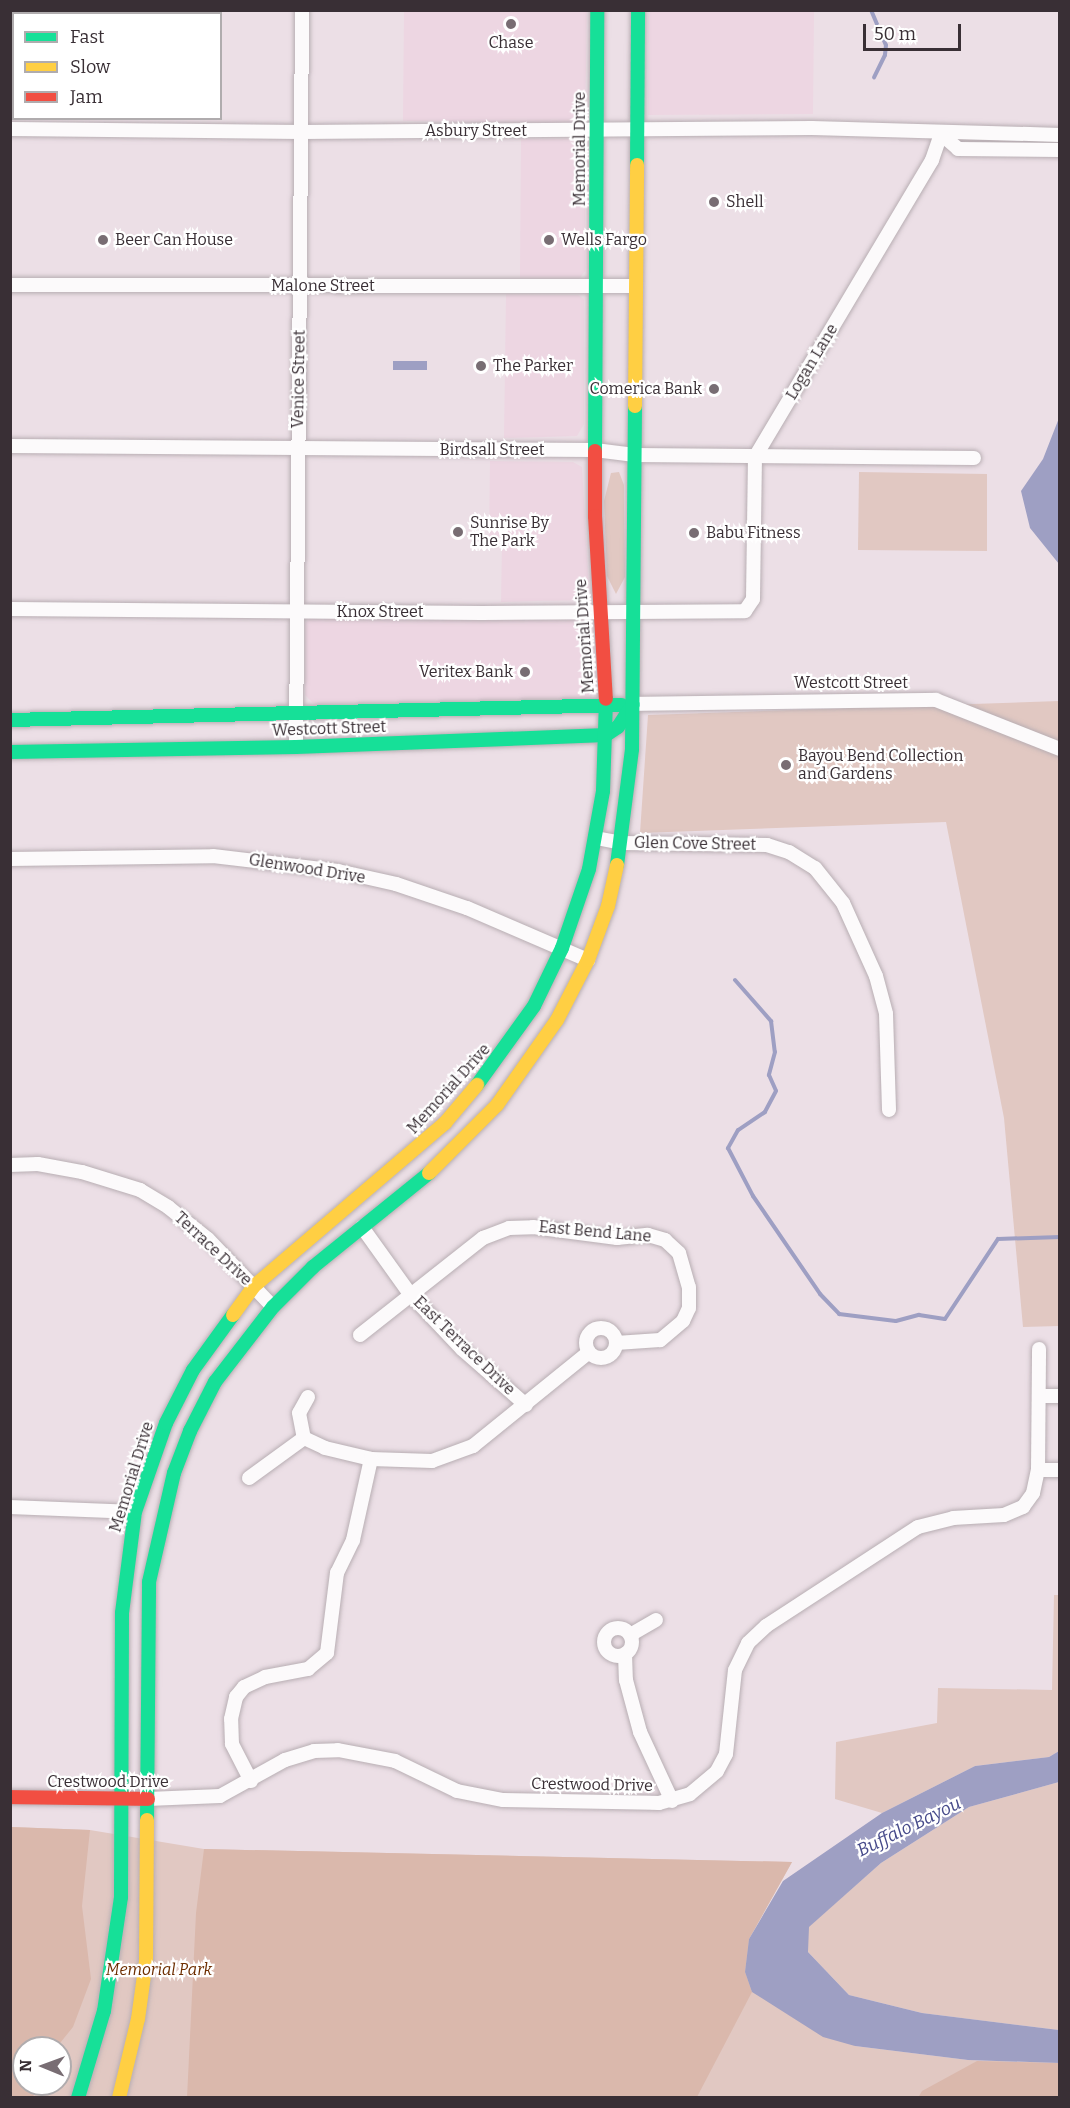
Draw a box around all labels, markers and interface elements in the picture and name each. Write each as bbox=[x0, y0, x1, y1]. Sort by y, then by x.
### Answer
legend bbox=[12, 12, 222, 120]
scale bar bbox=[866, 12, 964, 50]
marker: Chase bbox=[504, 17, 518, 31]
text: 50 m bbox=[874, 23, 916, 45]
text: Fast bbox=[70, 26, 105, 48]
place label: Chase bbox=[489, 33, 533, 53]
text: Slow bbox=[70, 56, 110, 78]
text: Jam bbox=[70, 86, 103, 108]
street label: Memorial Drive bbox=[570, 92, 590, 206]
street label: Asbury Street bbox=[425, 121, 527, 141]
place label: Shell bbox=[726, 192, 764, 212]
marker: Shell bbox=[707, 195, 721, 209]
place label: Beer Can House bbox=[115, 230, 233, 250]
place label: Wells Fargo bbox=[561, 230, 647, 250]
marker: Beer Can House bbox=[96, 233, 110, 247]
marker: Wells Fargo bbox=[542, 233, 556, 247]
street label: Malone Street bbox=[271, 276, 375, 296]
street label: Logan Lane bbox=[782, 321, 842, 403]
street label: Venice Street bbox=[289, 330, 309, 428]
place label: The Parker bbox=[493, 356, 573, 376]
marker: The Parker bbox=[474, 359, 488, 373]
place label: Comerica Bank bbox=[590, 379, 702, 399]
marker: Comerica Bank bbox=[707, 382, 721, 396]
street label: Birdsall Street bbox=[440, 440, 544, 460]
place label: Sunrise By The Park bbox=[470, 513, 549, 551]
place label: Babu Fitness bbox=[706, 523, 801, 543]
marker: Sunrise By The Park bbox=[451, 525, 465, 539]
marker: Babu Fitness bbox=[687, 526, 701, 540]
street label: Memorial Drive bbox=[571, 578, 599, 694]
street label: Knox Street bbox=[336, 602, 424, 622]
place label: Veritex Bank bbox=[419, 662, 513, 682]
marker: Veritex Bank bbox=[518, 665, 532, 679]
street label: Westcott Street bbox=[794, 673, 908, 693]
street label: Westcott Street bbox=[272, 717, 386, 741]
place label: Bayou Bend Collection and Gardens bbox=[798, 746, 963, 784]
marker: Bayou Bend Collection and Gardens bbox=[779, 758, 793, 772]
street label: Glen Cove Street bbox=[634, 833, 756, 855]
street label: Glenwood Drive bbox=[247, 850, 367, 888]
street label: Memorial Drive bbox=[404, 1040, 494, 1138]
street label: Terrace Drive bbox=[170, 1208, 256, 1290]
street label: East Bend Lane bbox=[538, 1218, 652, 1246]
street label: East Terrace Drive bbox=[409, 1293, 519, 1399]
street label: Memorial Drive bbox=[106, 1419, 158, 1535]
street label: Crestwood Drive bbox=[47, 1772, 169, 1792]
street label: Crestwood Drive bbox=[531, 1774, 653, 1796]
water label: Buffalo Bayou bbox=[854, 1793, 964, 1861]
park label: Memorial Park bbox=[106, 1960, 212, 1980]
north arrow bbox=[12, 2036, 72, 2096]
text: N bbox=[16, 2059, 35, 2072]

